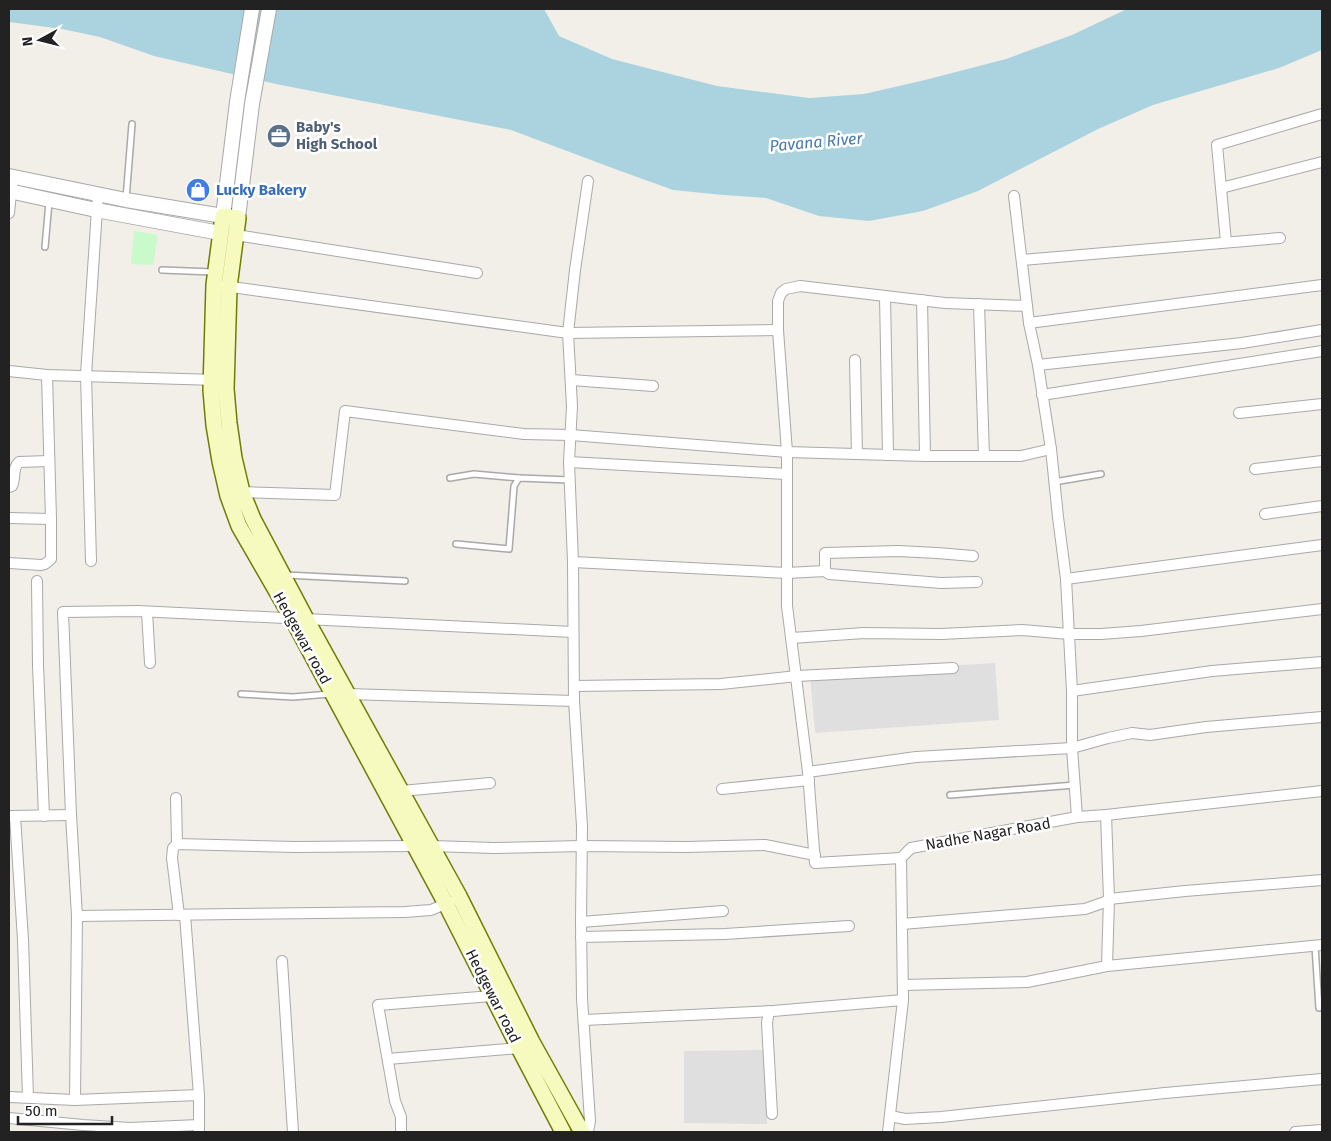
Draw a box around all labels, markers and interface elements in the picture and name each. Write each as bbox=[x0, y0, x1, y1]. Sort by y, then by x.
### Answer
north arrow bbox=[15, 15, 65, 65]
text: N bbox=[19, 36, 37, 47]
place label: Baby's High School bbox=[296, 118, 378, 153]
office icon: Baby's High School bbox=[266, 123, 292, 149]
water label: Pavana River bbox=[769, 128, 864, 156]
shop icon: Lucky Bakery bbox=[185, 177, 211, 203]
place label: Lucky Bakery bbox=[216, 181, 307, 199]
street label: Hedgewar road bbox=[269, 589, 335, 687]
street label: Nadhe Nagar Road bbox=[924, 814, 1052, 854]
street label: Hedgewar road bbox=[462, 946, 524, 1046]
scale bar bbox=[18, 1094, 111, 1126]
text: 50 m bbox=[25, 1102, 58, 1120]

